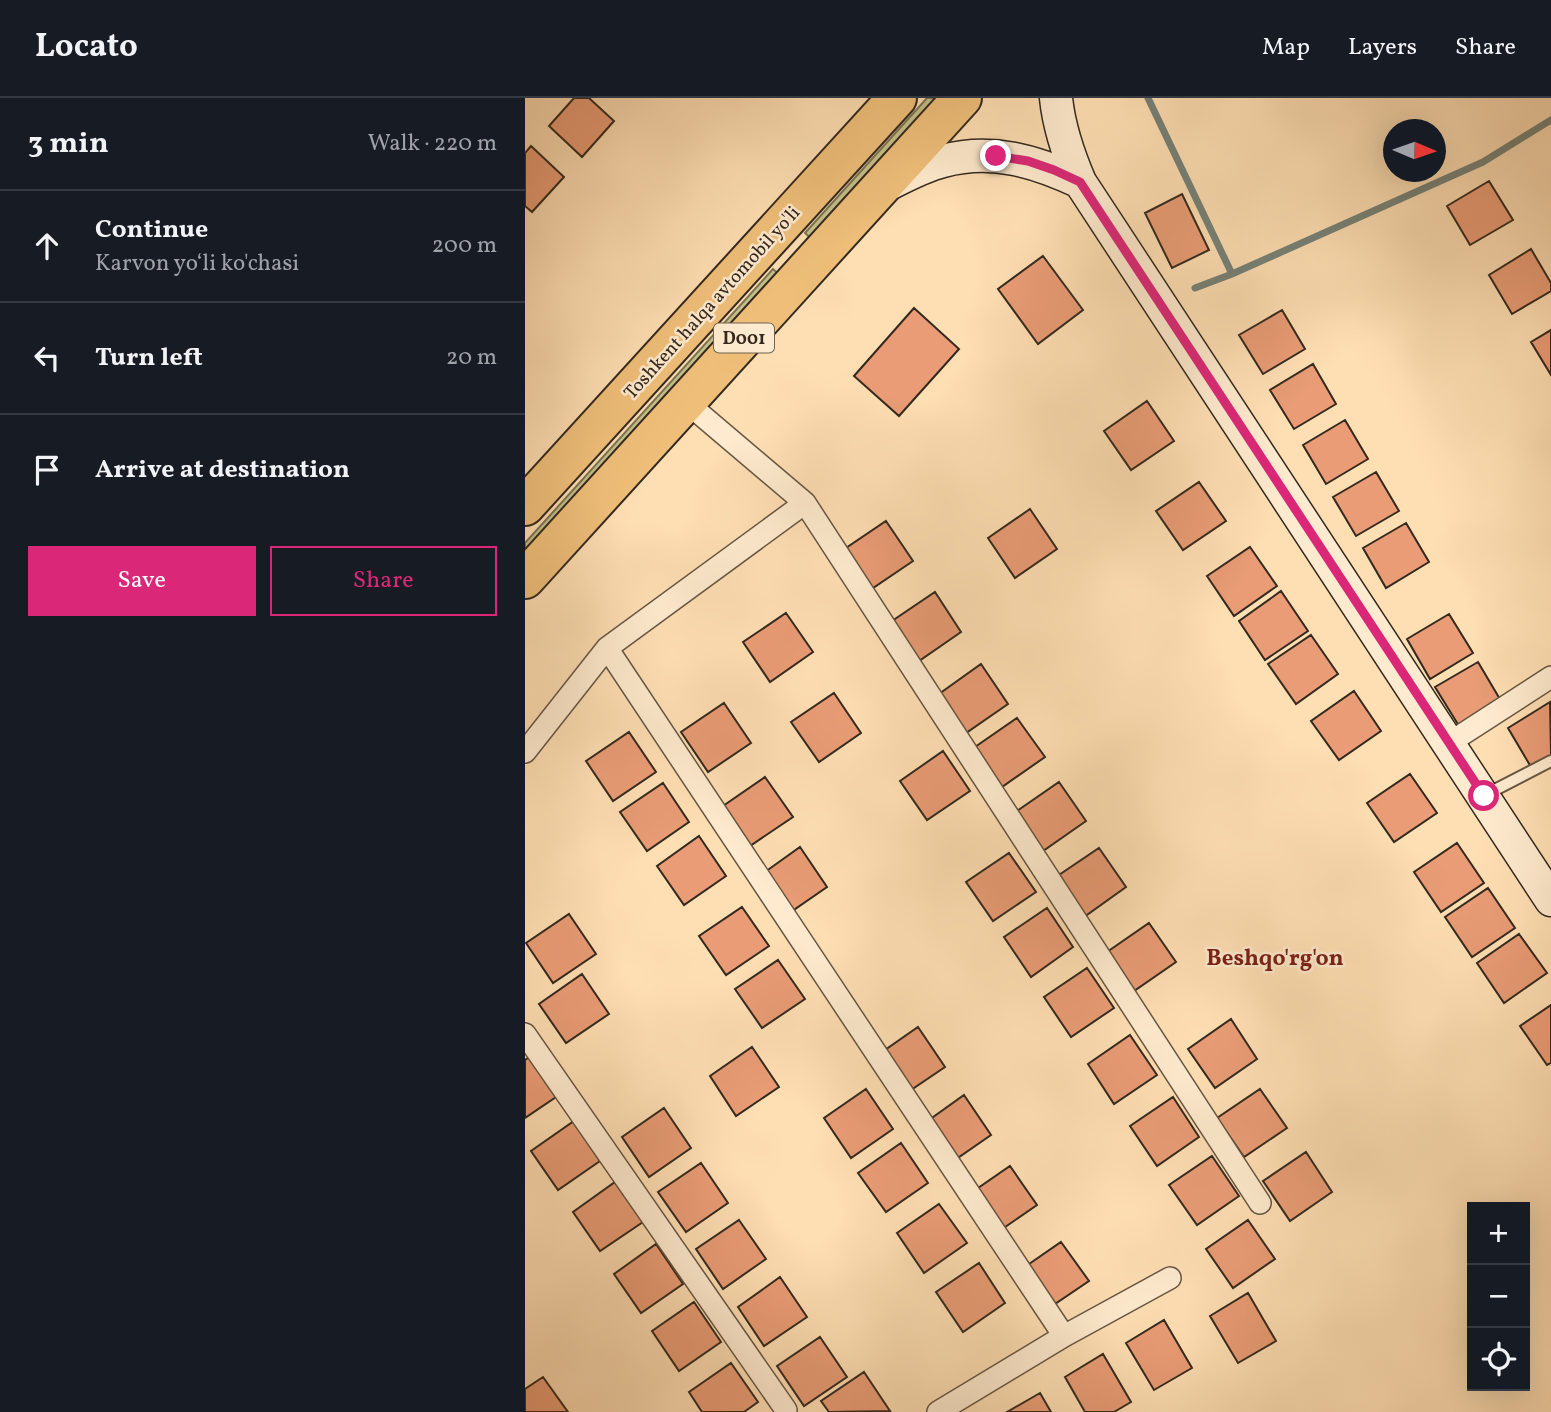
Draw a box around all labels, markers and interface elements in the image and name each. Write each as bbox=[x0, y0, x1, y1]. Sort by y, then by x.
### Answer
text: Locato bbox=[35, 25, 138, 71]
text: Map bbox=[1262, 31, 1310, 65]
text: Layers bbox=[1348, 31, 1417, 65]
text: Share bbox=[1455, 31, 1516, 65]
north arrow bbox=[1383, 119, 1446, 182]
text: 3 min bbox=[28, 123, 109, 165]
text: Walk · 220 m bbox=[368, 128, 497, 160]
route end bbox=[980, 140, 1011, 171]
street label: Toshkent halqa avtomobil yo'li bbox=[619, 201, 807, 406]
text: Continue bbox=[95, 212, 208, 248]
icon: ahead bbox=[28, 227, 66, 265]
text: 200 m bbox=[432, 230, 497, 262]
text: Karvon yo‘li ko'chasi bbox=[95, 248, 299, 280]
road number: D001 bbox=[714, 324, 774, 352]
icon: left bbox=[28, 339, 66, 377]
text: Turn left bbox=[95, 340, 203, 376]
text: 20 m bbox=[446, 342, 497, 374]
icon: arrive bbox=[28, 451, 66, 489]
text: Arrive at destination bbox=[95, 452, 350, 488]
button: Save bbox=[28, 546, 256, 616]
button: Share bbox=[270, 546, 497, 616]
route start bbox=[1468, 780, 1499, 811]
district label: Beshqo'rg'on bbox=[1206, 943, 1344, 975]
map controls bbox=[1467, 1202, 1530, 1391]
button: + bbox=[1467, 1202, 1530, 1265]
button: − bbox=[1467, 1265, 1530, 1328]
button: locate bbox=[1467, 1328, 1530, 1391]

